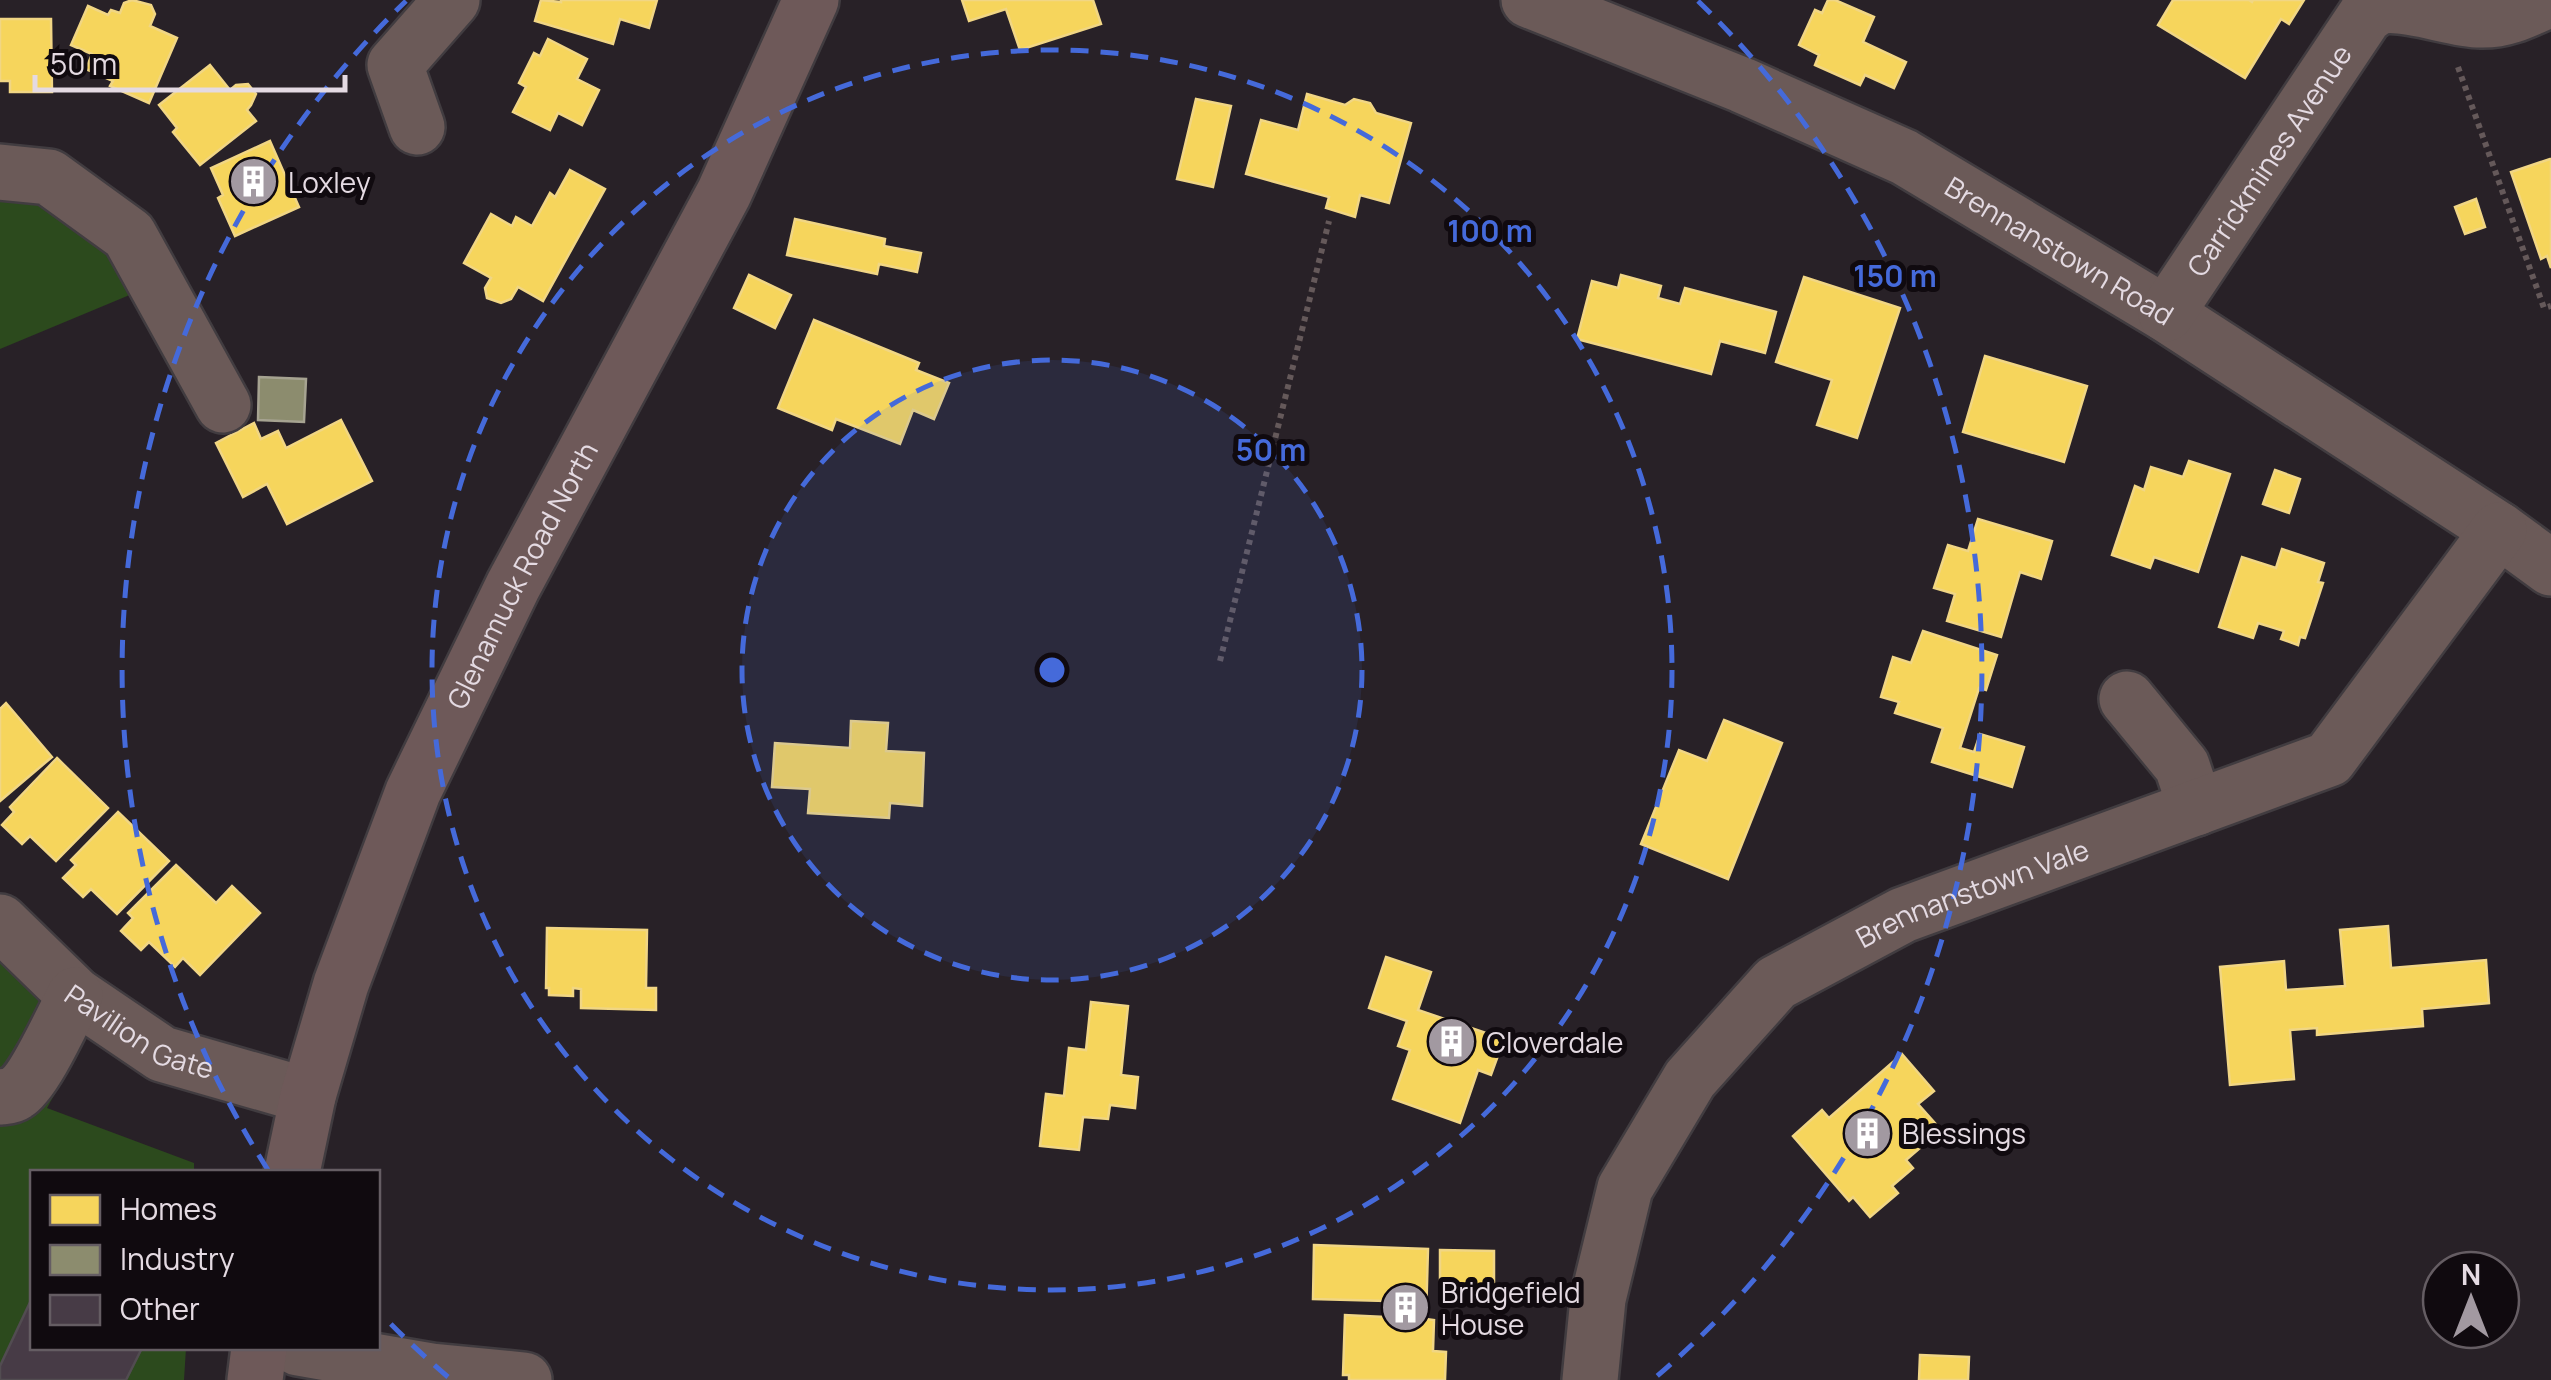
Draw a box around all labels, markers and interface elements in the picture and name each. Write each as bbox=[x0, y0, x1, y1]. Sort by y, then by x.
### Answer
scale bar bbox=[35, 30, 345, 92]
street label: Carrickmines Avenue bbox=[2178, 37, 2360, 283]
text: 50 m bbox=[50, 43, 117, 84]
building icon: Loxley bbox=[227, 156, 279, 208]
place label: Loxley bbox=[288, 163, 371, 201]
street label: Brennanstown Road bbox=[1938, 167, 2181, 333]
text: 100 m bbox=[1447, 210, 1533, 251]
text: 150 m bbox=[1853, 255, 1937, 296]
text: 50 m bbox=[1236, 429, 1306, 470]
street label: Glenamuck Road North bbox=[437, 435, 606, 715]
centre of rings bbox=[1034, 652, 1070, 688]
street label: Brennanstown Vale bbox=[1849, 830, 2094, 956]
street label: Pavilion Gate bbox=[58, 975, 219, 1087]
building icon: Cloverdale bbox=[1425, 1016, 1477, 1068]
place label: Cloverdale bbox=[1486, 1023, 1623, 1061]
building icon: Blessings bbox=[1841, 1107, 1893, 1159]
place label: Blessings bbox=[1902, 1114, 2026, 1152]
legend bbox=[30, 1170, 380, 1350]
text: Homes bbox=[120, 1188, 217, 1229]
text: Industry bbox=[120, 1238, 235, 1279]
north arrow bbox=[2421, 1250, 2521, 1350]
text: N bbox=[2461, 1255, 2481, 1293]
place label: Bridgefield House bbox=[1441, 1273, 1581, 1343]
building icon: Bridgefield House bbox=[1380, 1282, 1432, 1334]
text: Other bbox=[120, 1288, 200, 1329]

